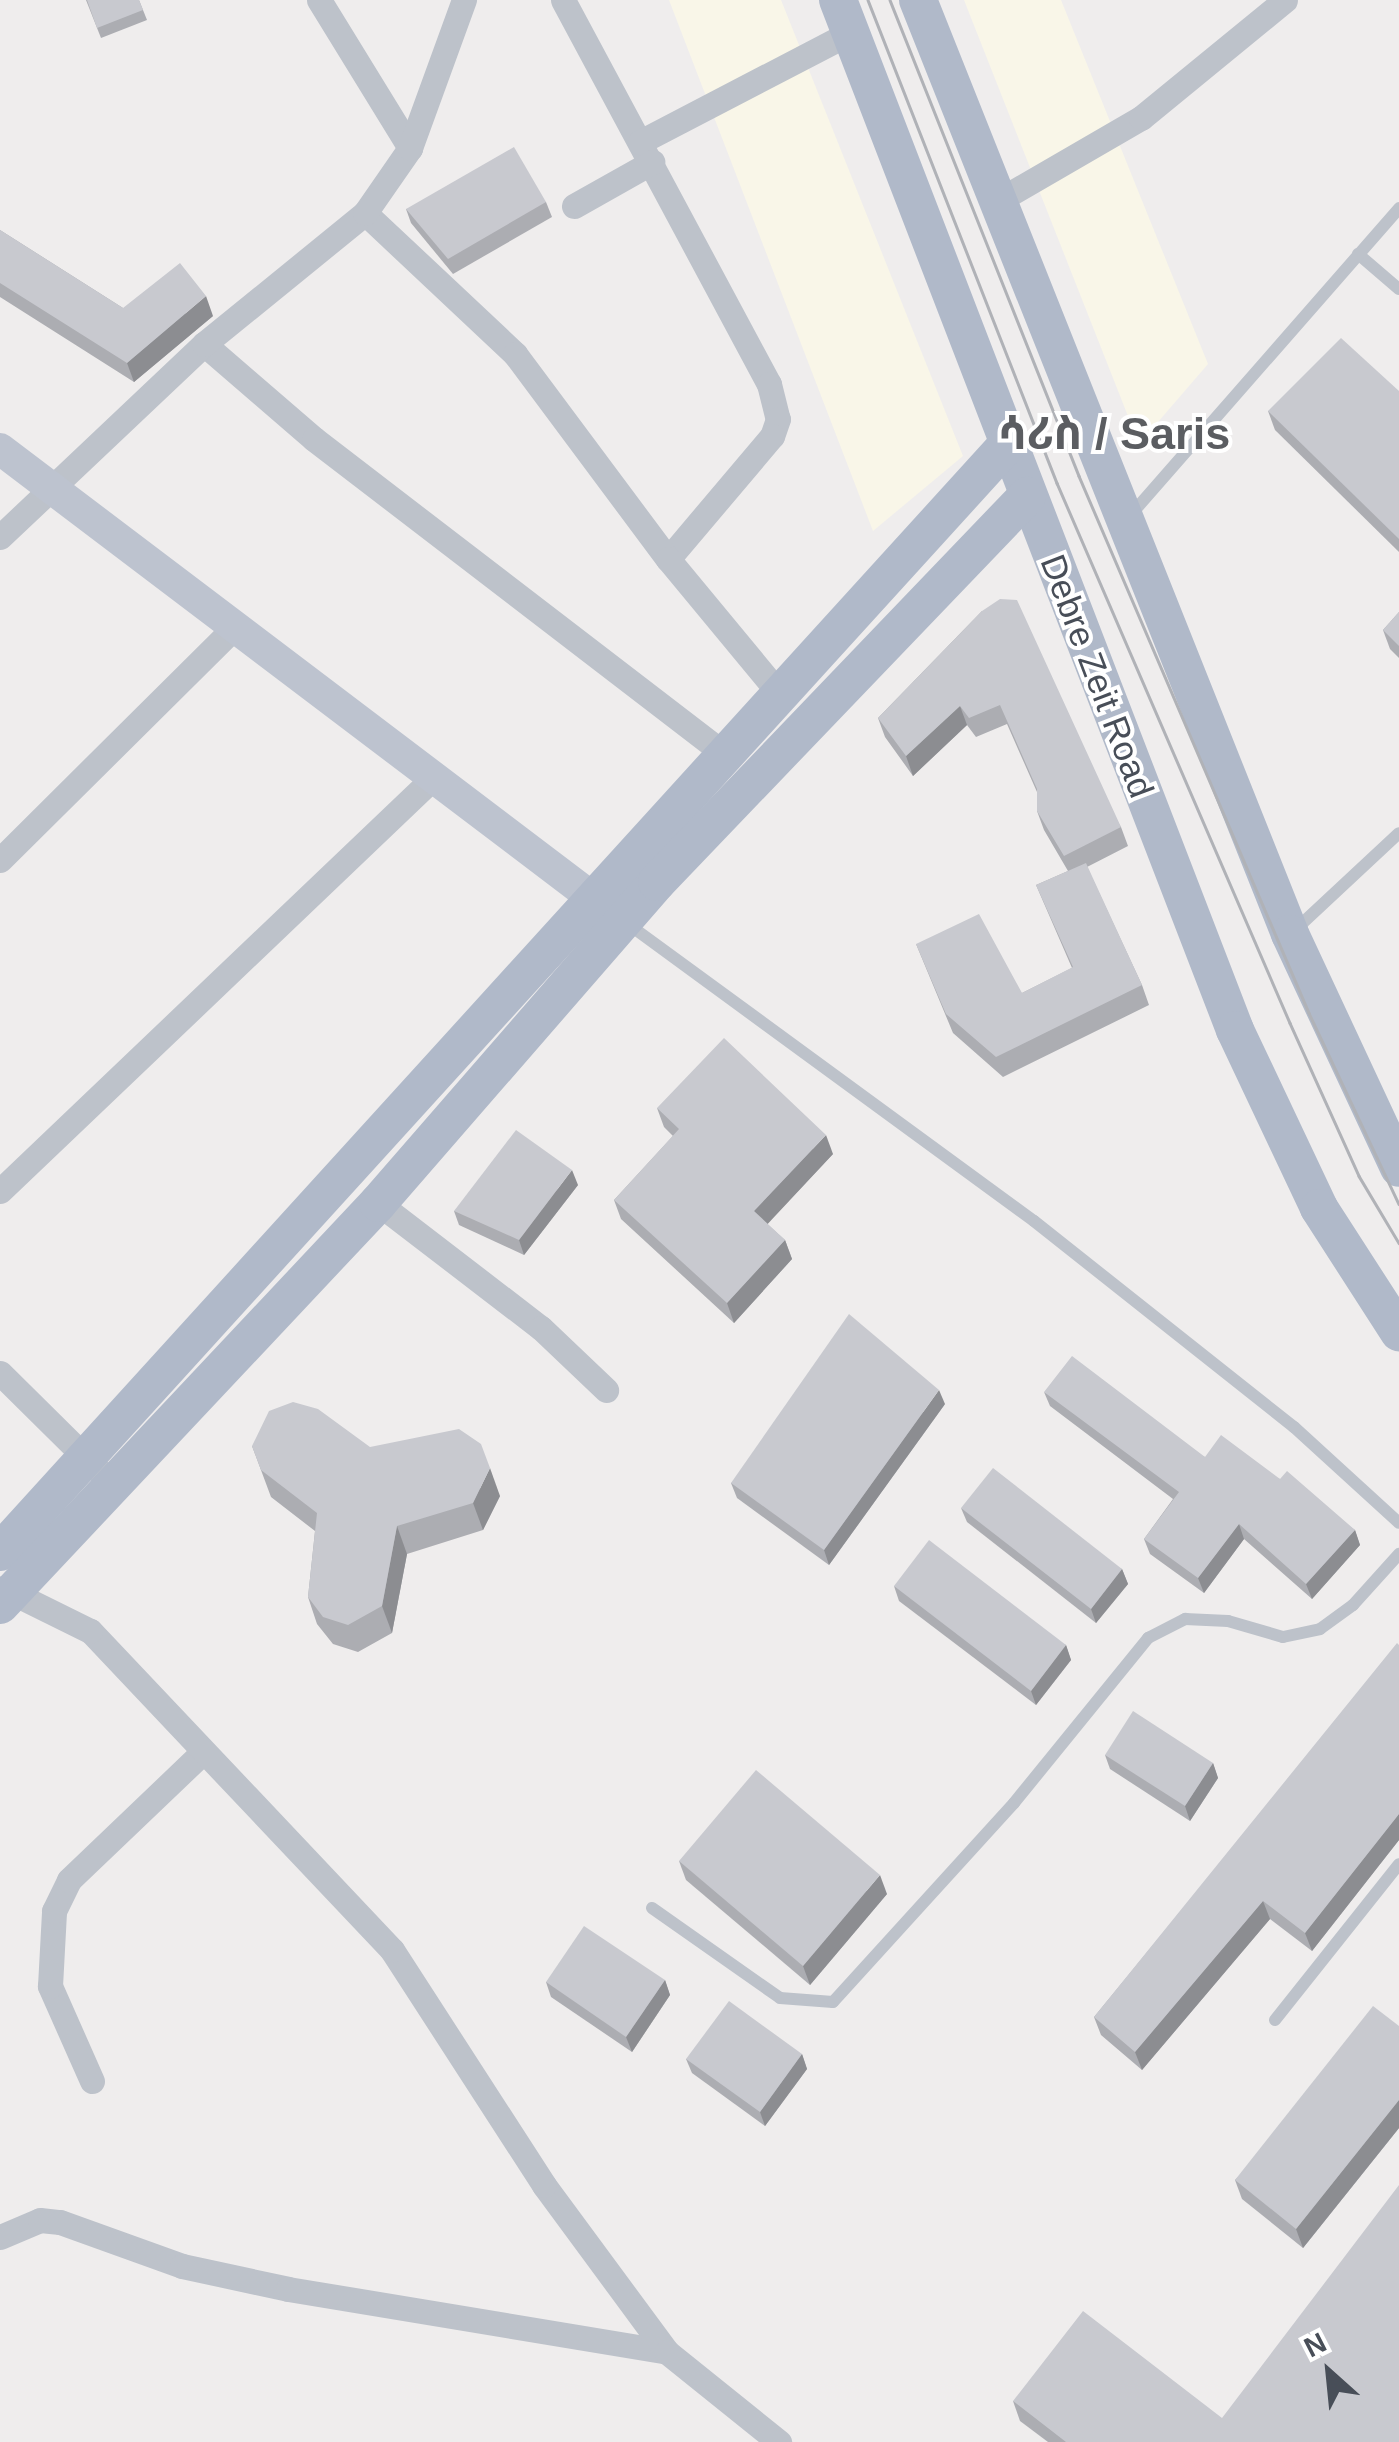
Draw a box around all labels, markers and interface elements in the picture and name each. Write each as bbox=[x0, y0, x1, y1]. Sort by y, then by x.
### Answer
district label: ሳሪስ / Saris bbox=[998, 407, 1230, 461]
street label: Debre Zeit Road bbox=[1031, 549, 1163, 803]
north arrow bbox=[1279, 2322, 1379, 2422]
text: N bbox=[1299, 2326, 1331, 2363]

